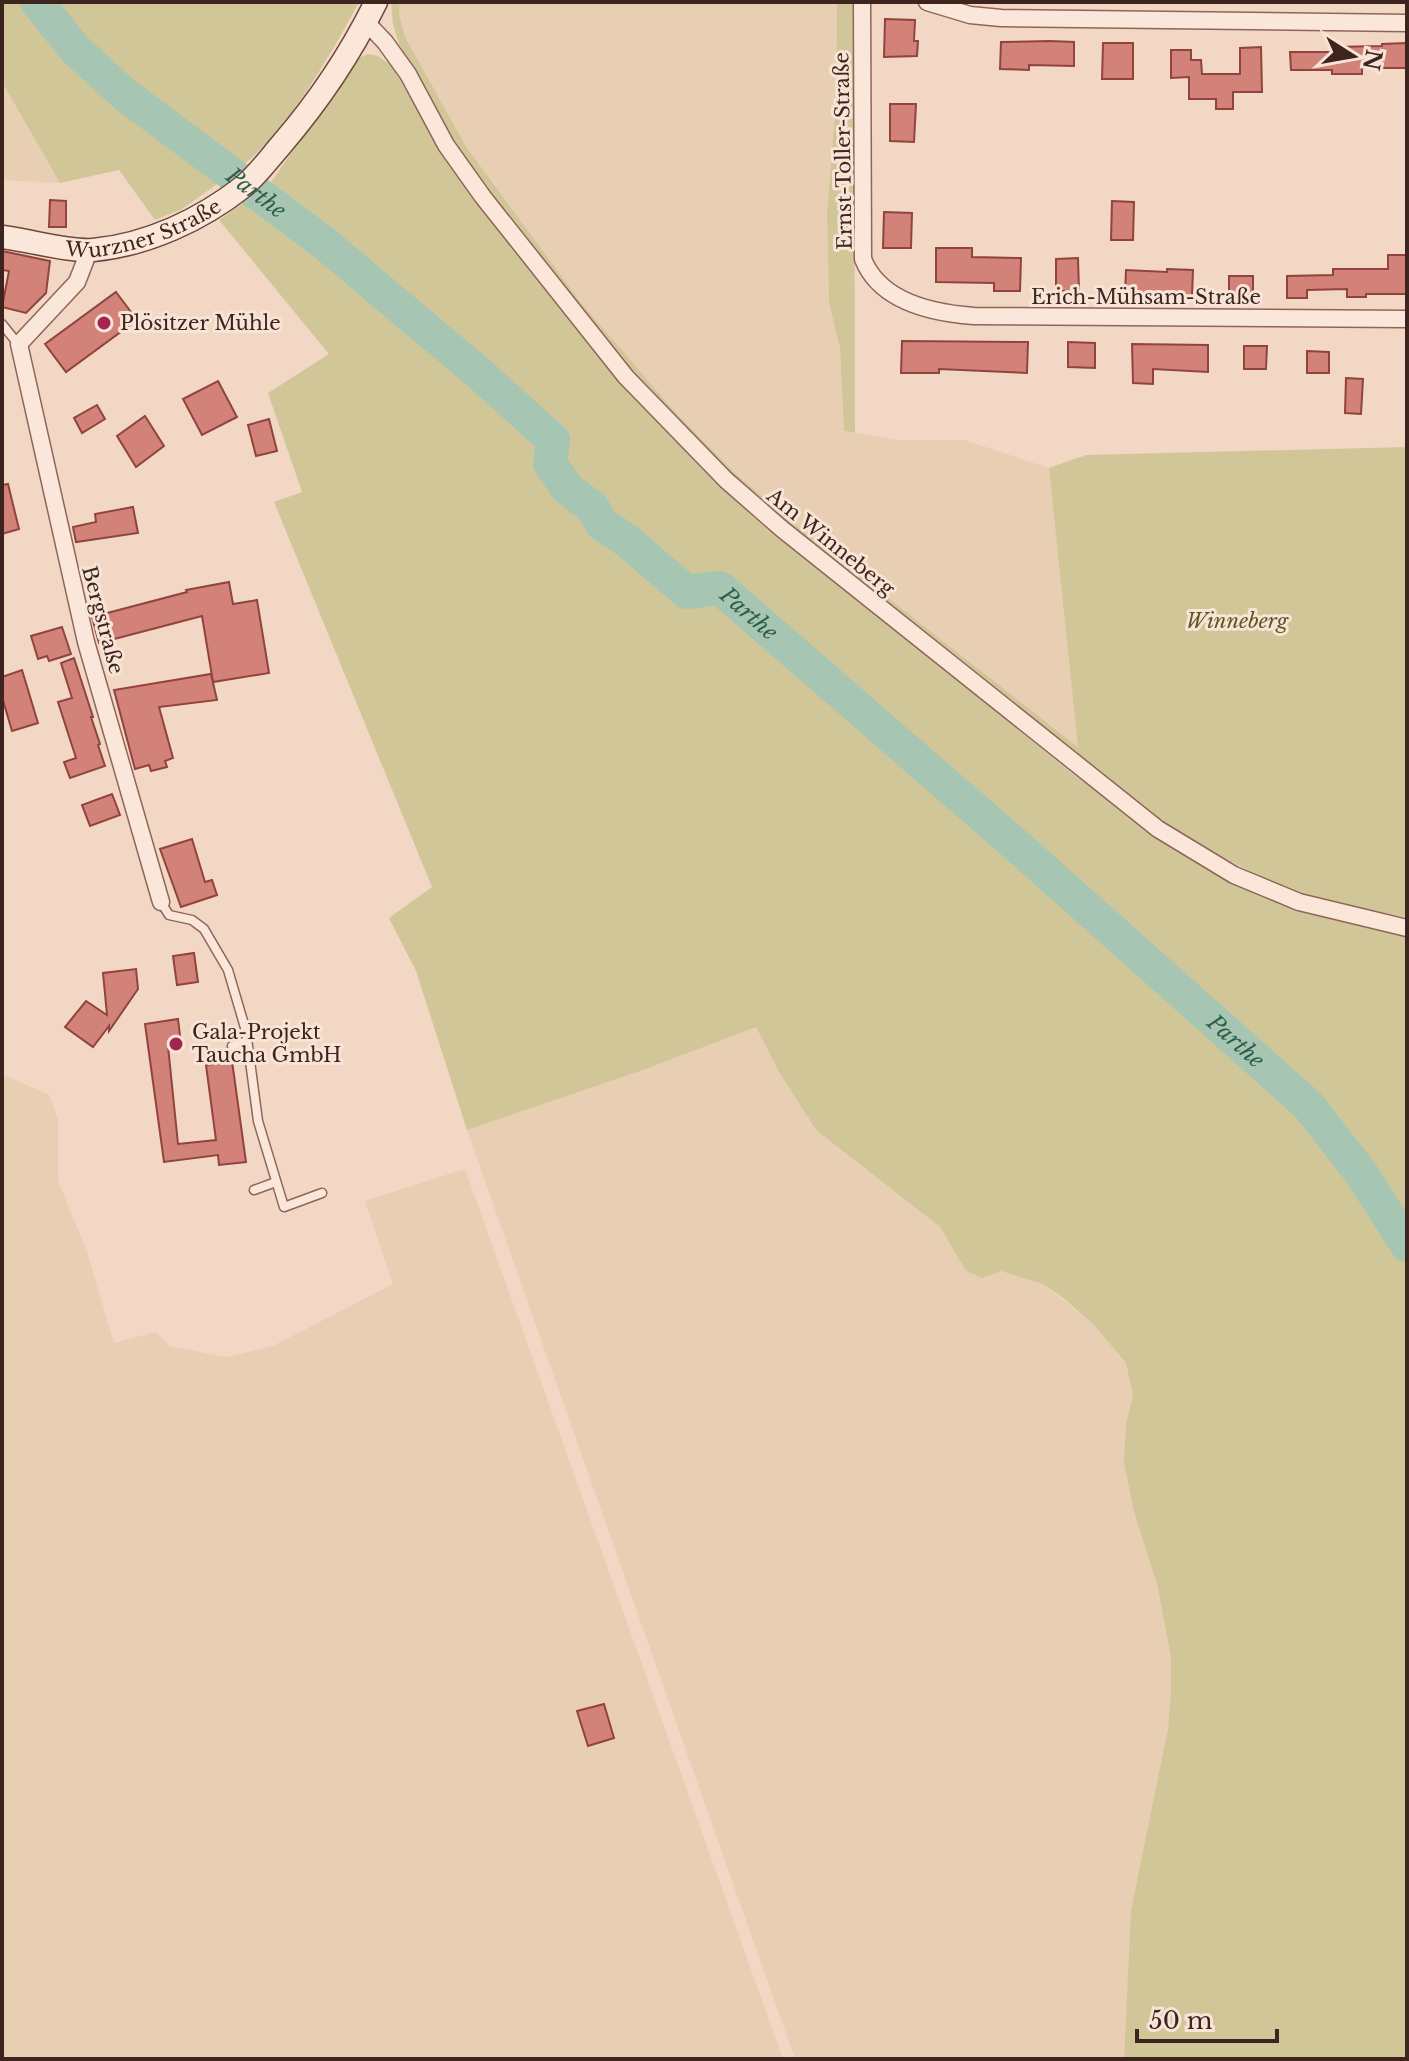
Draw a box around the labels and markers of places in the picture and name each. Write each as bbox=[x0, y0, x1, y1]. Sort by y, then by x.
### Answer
place label: Plösitzer Mühle bbox=[120, 311, 281, 335]
marker: Plösitzer Mühle bbox=[95, 314, 113, 332]
place label: Gala-Projekt Taucha GmbH bbox=[192, 1020, 341, 1067]
marker: Gala-Projekt Taucha GmbH bbox=[167, 1035, 185, 1053]

